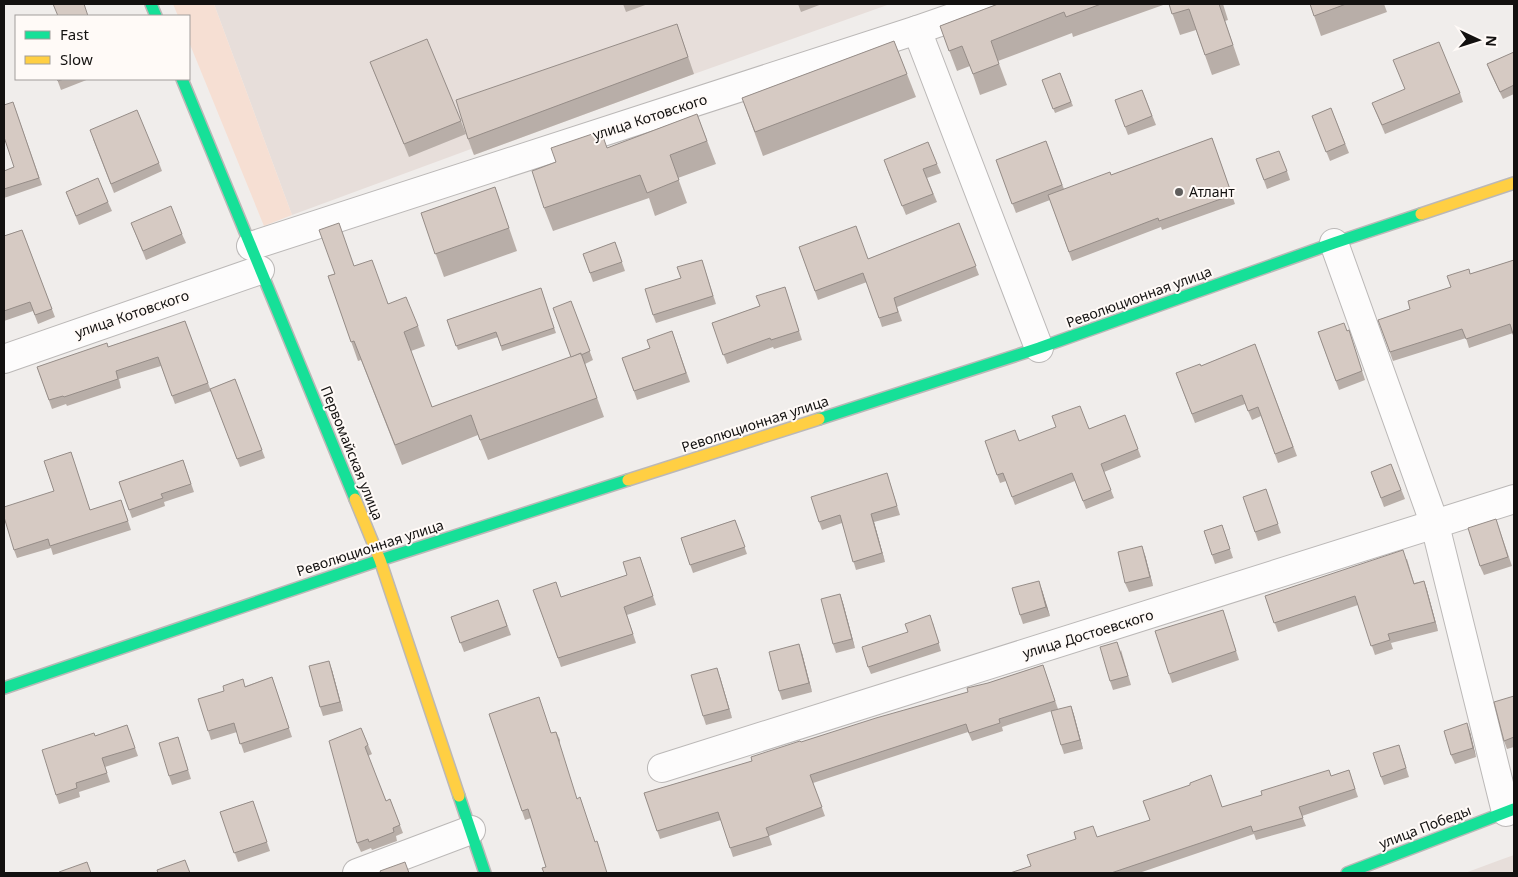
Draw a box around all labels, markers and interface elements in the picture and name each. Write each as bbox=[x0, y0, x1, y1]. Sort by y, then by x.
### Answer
legend bbox=[15, 15, 190, 80]
north arrow bbox=[1453, 15, 1503, 65]
text: Fast bbox=[60, 24, 89, 44]
text: N bbox=[1482, 35, 1501, 47]
text: Slow bbox=[60, 49, 93, 69]
street label: улица Котовского bbox=[590, 89, 709, 144]
place label: Атлант bbox=[1189, 182, 1235, 201]
marker: Атлант bbox=[1173, 186, 1185, 198]
street label: Революционная улица bbox=[1063, 261, 1214, 332]
street label: улица Котовского bbox=[72, 285, 191, 342]
street label: Первомайская улица bbox=[317, 383, 388, 523]
street label: Революционная улица bbox=[679, 391, 831, 456]
street label: Революционная улица bbox=[294, 515, 446, 580]
street label: улица Достоевского bbox=[1020, 605, 1156, 662]
street label: улица Победы bbox=[1376, 800, 1473, 853]

